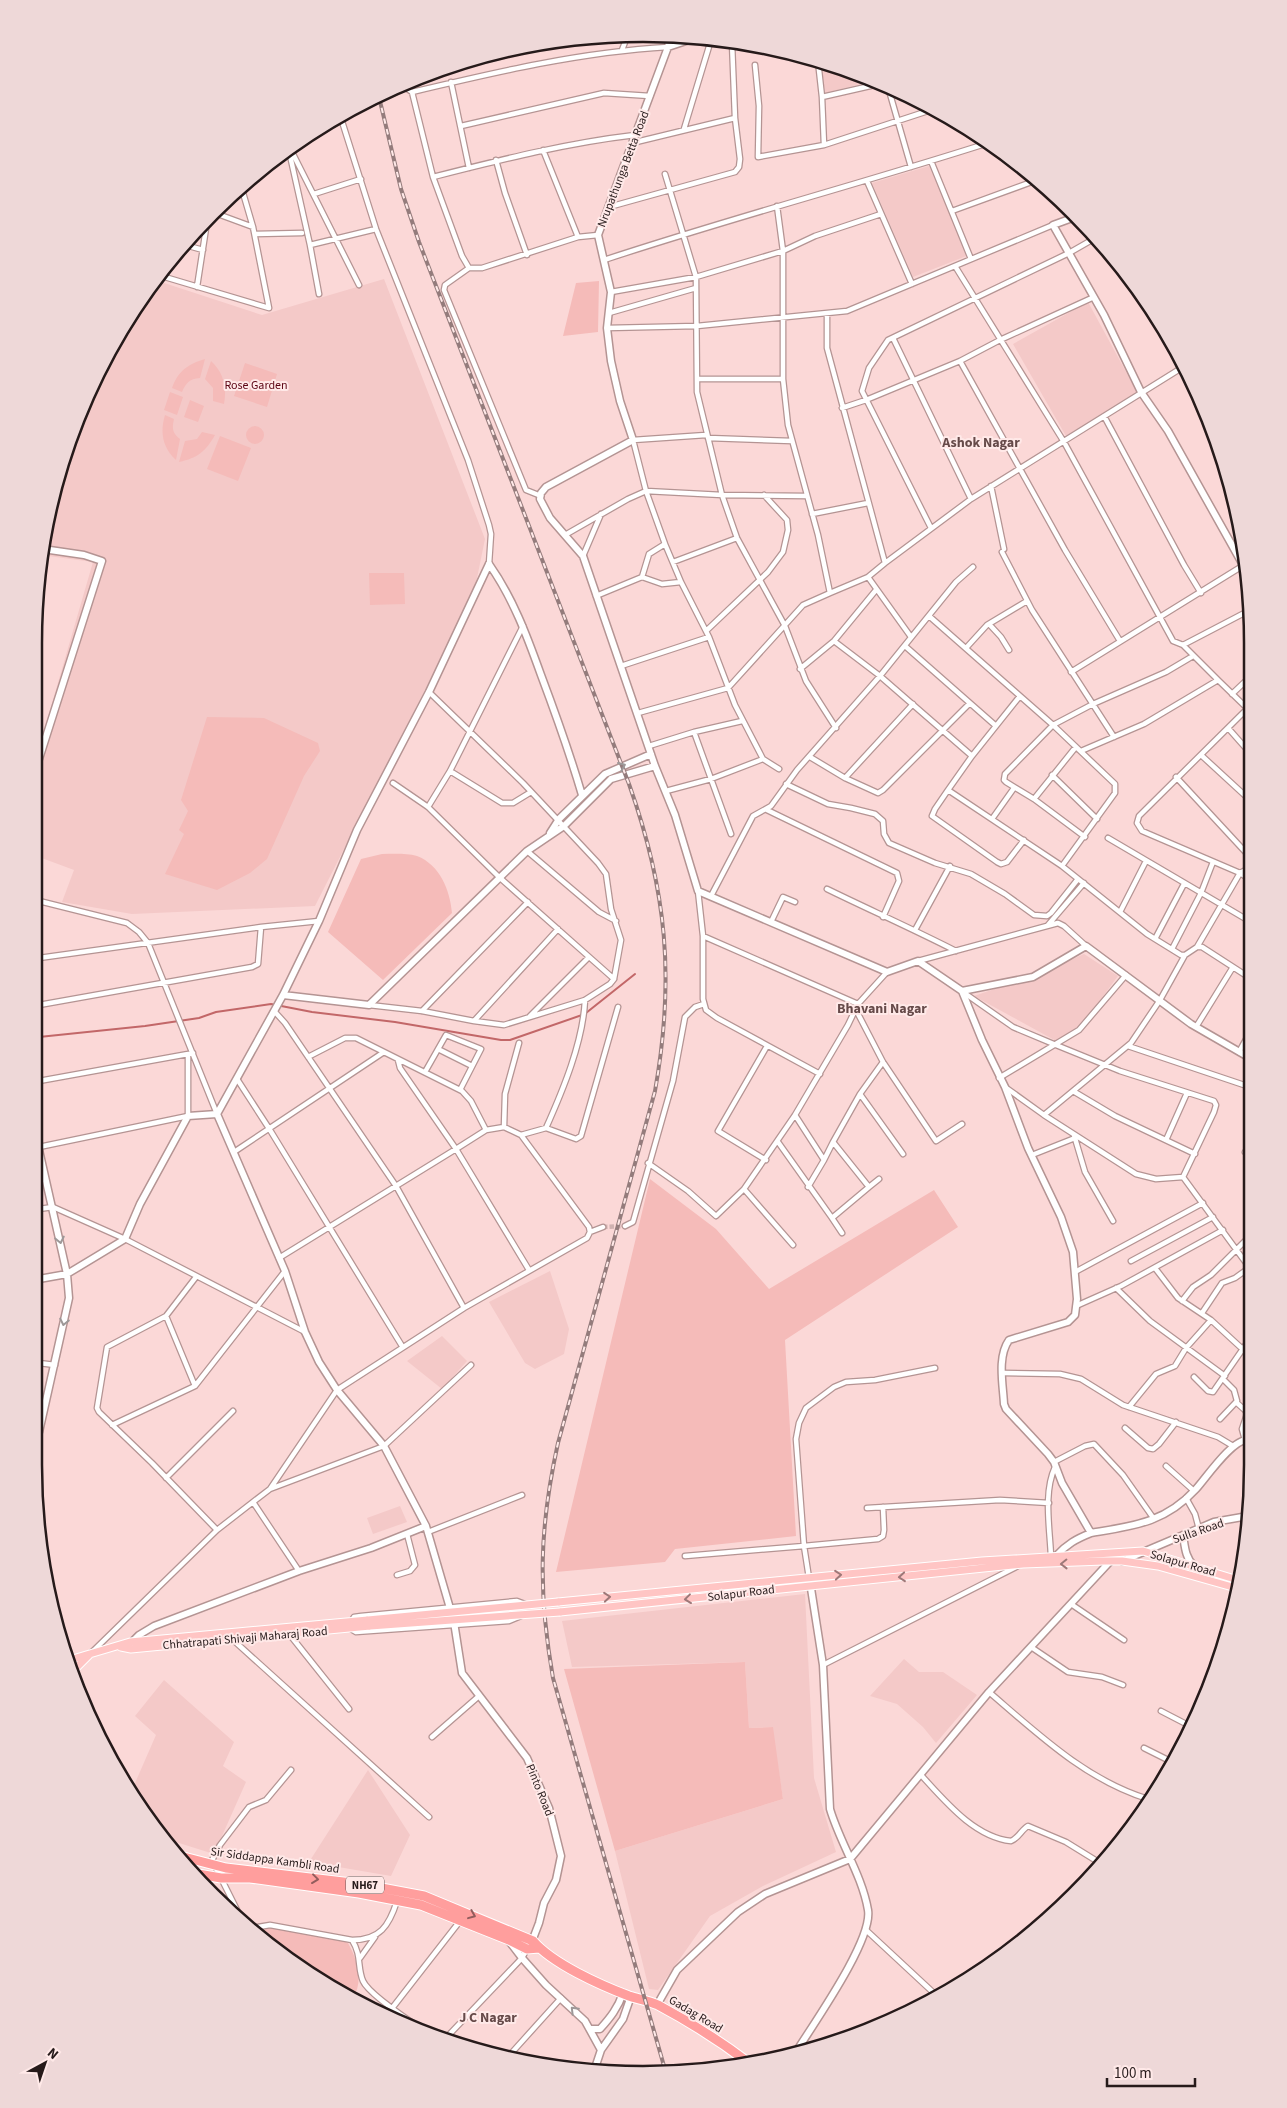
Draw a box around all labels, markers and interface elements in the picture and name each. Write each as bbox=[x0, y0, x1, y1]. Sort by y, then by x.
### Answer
street label: Nrupathunga Betta Road bbox=[593, 108, 654, 230]
park label: Rose Garden bbox=[224, 377, 288, 394]
district label: Ashok Nagar bbox=[941, 433, 1020, 453]
one-way arrow bbox=[617, 762, 626, 773]
district label: Bhavani Nagar bbox=[837, 999, 927, 1019]
one-way arrow bbox=[54, 1236, 65, 1245]
one-way arrow bbox=[59, 1318, 70, 1326]
street label: Sulla Road bbox=[1170, 1515, 1226, 1548]
street label: Solapur Road bbox=[1148, 1546, 1218, 1581]
one-way arrow bbox=[1059, 1559, 1067, 1569]
one-way arrow bbox=[834, 1570, 842, 1581]
one-way arrow bbox=[897, 1571, 905, 1582]
street label: Solapur Road bbox=[707, 1581, 776, 1606]
one-way arrow bbox=[603, 1592, 611, 1603]
one-way arrow bbox=[684, 1593, 692, 1604]
street label: Chhatrapati Shivaji Maharaj Road bbox=[162, 1623, 328, 1654]
street label: Pinto Road bbox=[521, 1762, 558, 1819]
street label: Sir Siddappa Kambli Road bbox=[209, 1843, 340, 1878]
one-way arrow bbox=[311, 1873, 319, 1884]
road number: NH67 bbox=[346, 1876, 384, 1894]
one-way arrow bbox=[467, 1909, 476, 1919]
street label: Gadag Road bbox=[665, 1992, 726, 2037]
one-way arrow bbox=[571, 2006, 580, 2015]
district label: J C Nagar bbox=[459, 2008, 517, 2028]
north arrow bbox=[20, 2038, 70, 2088]
text: N bbox=[43, 2043, 63, 2064]
scale bar bbox=[1107, 2056, 1194, 2088]
text: 100 m bbox=[1114, 2063, 1152, 2084]

